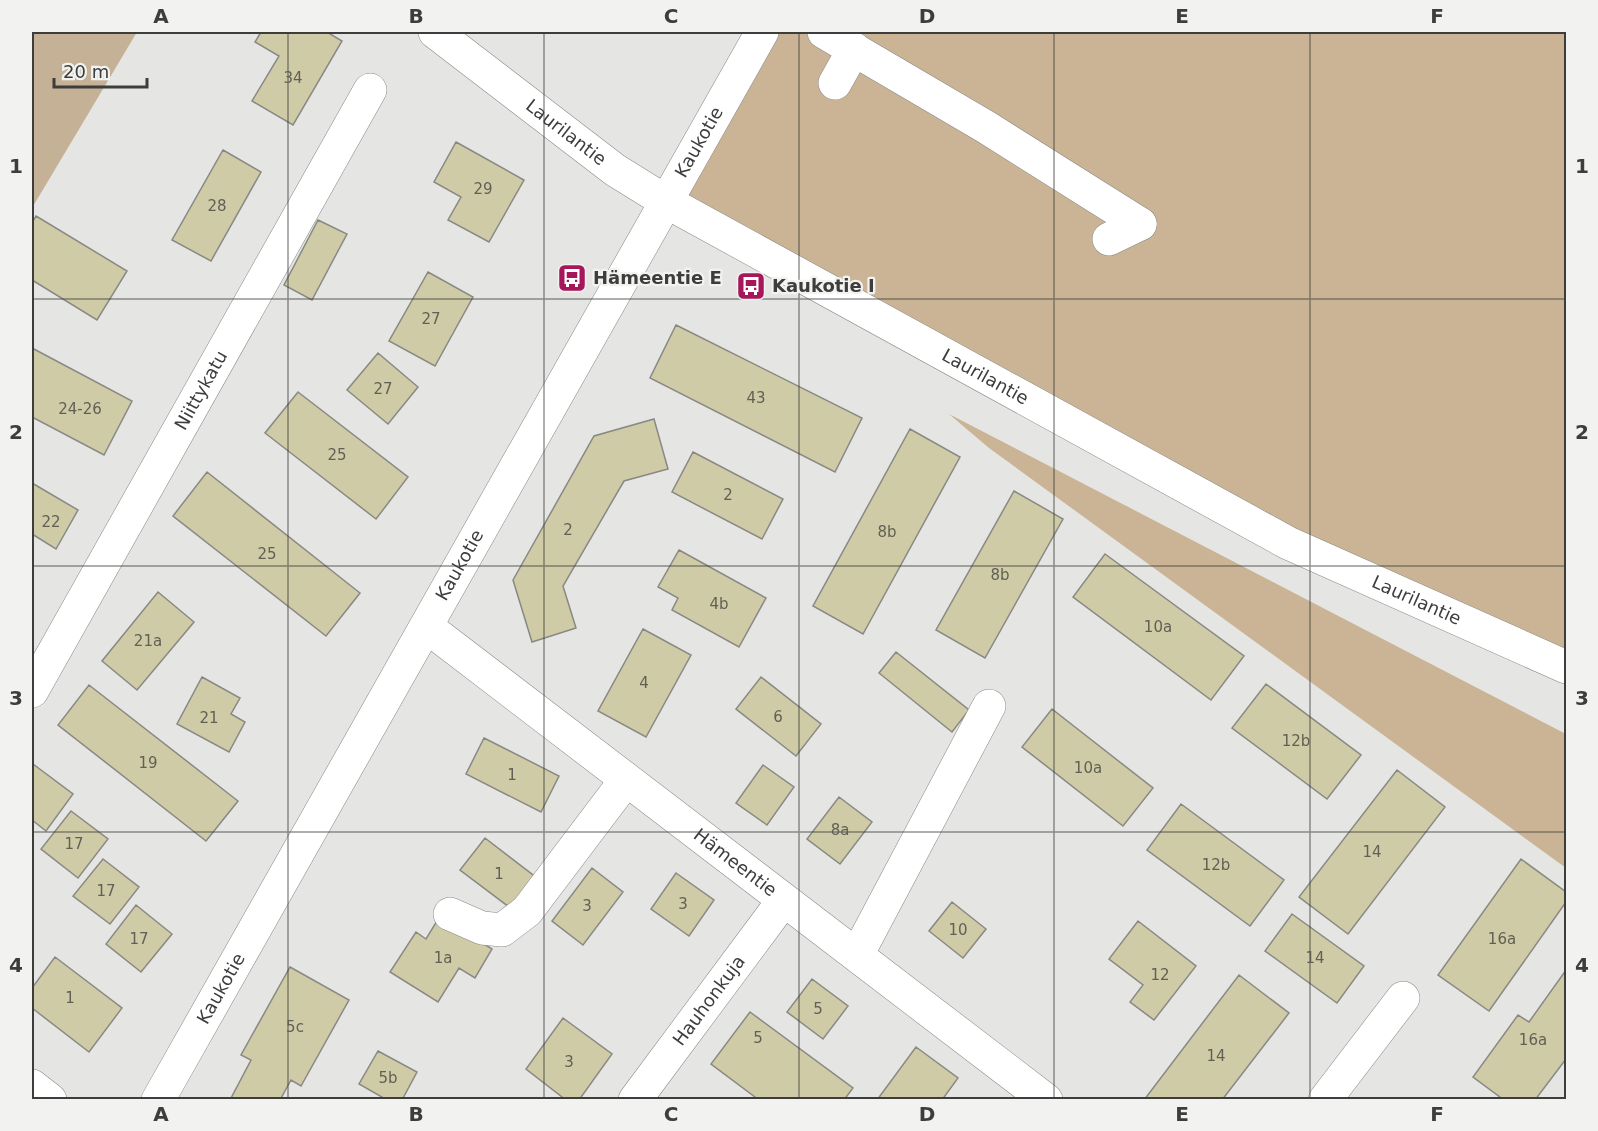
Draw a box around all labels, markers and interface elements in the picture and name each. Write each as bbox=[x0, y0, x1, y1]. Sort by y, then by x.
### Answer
text: A bbox=[153, 4, 169, 28]
text: B bbox=[408, 4, 424, 28]
text: C bbox=[664, 4, 678, 28]
text: D bbox=[919, 4, 935, 28]
text: E bbox=[1175, 4, 1189, 28]
text: F bbox=[1430, 4, 1444, 28]
scale bar bbox=[54, 51, 147, 89]
text: 20 m bbox=[63, 61, 109, 82]
house number: 34 bbox=[283, 69, 303, 87]
street label: Laurilantie bbox=[522, 95, 611, 169]
street label: Kaukotie bbox=[670, 103, 727, 181]
text: 1 bbox=[9, 154, 23, 178]
text: 1 bbox=[1575, 154, 1589, 178]
house number: 29 bbox=[473, 180, 493, 198]
house number: 28 bbox=[207, 197, 227, 215]
bus stop icon: Hämeentie E bbox=[556, 262, 588, 294]
place label: Hämeentie E bbox=[593, 267, 722, 288]
bus stop icon: Kaukotie I bbox=[735, 270, 767, 302]
place label: Kaukotie I bbox=[772, 275, 875, 296]
house number: 27 bbox=[421, 310, 441, 328]
street label: Laurilantie bbox=[939, 344, 1032, 409]
street label: Niittykatu bbox=[170, 347, 231, 434]
house number: 27 bbox=[373, 380, 393, 398]
house number: 43 bbox=[746, 389, 766, 407]
house number: 24-26 bbox=[58, 400, 102, 418]
text: 2 bbox=[9, 420, 23, 444]
text: 2 bbox=[1575, 420, 1589, 444]
house number: 25 bbox=[327, 446, 347, 464]
house number: 2 bbox=[723, 486, 733, 504]
house number: 22 bbox=[41, 513, 61, 531]
house number: 2 bbox=[563, 521, 573, 539]
house number: 8b bbox=[877, 523, 897, 541]
street label: Kaukotie bbox=[431, 526, 487, 604]
house number: 25 bbox=[257, 545, 277, 563]
house number: 8b bbox=[990, 566, 1010, 584]
street label: Laurilantie bbox=[1369, 571, 1465, 629]
house number: 4b bbox=[709, 595, 729, 613]
house number: 10a bbox=[1144, 618, 1172, 636]
house number: 21a bbox=[134, 632, 162, 650]
house number: 4 bbox=[639, 674, 649, 692]
text: 3 bbox=[9, 686, 23, 710]
text: 3 bbox=[1575, 686, 1589, 710]
house number: 6 bbox=[773, 708, 783, 726]
house number: 21 bbox=[199, 709, 219, 727]
house number: 12b bbox=[1282, 732, 1310, 750]
house number: 19 bbox=[138, 754, 158, 772]
house number: 10a bbox=[1074, 759, 1102, 777]
house number: 1 bbox=[507, 766, 517, 784]
house number: 8a bbox=[831, 821, 849, 839]
street label: Hämeentie bbox=[690, 824, 781, 901]
house number: 17 bbox=[64, 835, 84, 853]
house number: 14 bbox=[1362, 843, 1382, 861]
house number: 12b bbox=[1202, 856, 1230, 874]
house number: 1 bbox=[494, 865, 504, 883]
house number: 17 bbox=[96, 882, 116, 900]
house number: 3 bbox=[678, 895, 688, 913]
house number: 3 bbox=[582, 897, 592, 915]
house number: 10 bbox=[948, 921, 968, 939]
house number: 17 bbox=[129, 930, 149, 948]
house number: 16a bbox=[1488, 930, 1516, 948]
street label: Kaukotie bbox=[192, 949, 249, 1027]
house number: 1a bbox=[434, 949, 452, 967]
house number: 14 bbox=[1305, 949, 1325, 967]
street label: Hauhonkuja bbox=[668, 951, 749, 1049]
text: 4 bbox=[9, 953, 23, 977]
text: 4 bbox=[1575, 953, 1589, 977]
house number: 12 bbox=[1150, 966, 1170, 984]
house number: 1 bbox=[65, 989, 75, 1007]
house number: 5 bbox=[813, 1000, 823, 1018]
house number: 5c bbox=[286, 1018, 304, 1036]
house number: 5 bbox=[753, 1029, 763, 1047]
house number: 16a bbox=[1519, 1031, 1547, 1049]
house number: 14 bbox=[1206, 1047, 1226, 1065]
house number: 3 bbox=[564, 1053, 574, 1071]
house number: 5b bbox=[378, 1069, 398, 1087]
text: A bbox=[153, 1102, 169, 1126]
text: B bbox=[408, 1102, 424, 1126]
text: C bbox=[664, 1102, 678, 1126]
text: D bbox=[919, 1102, 935, 1126]
text: E bbox=[1175, 1102, 1189, 1126]
text: F bbox=[1430, 1102, 1444, 1126]

